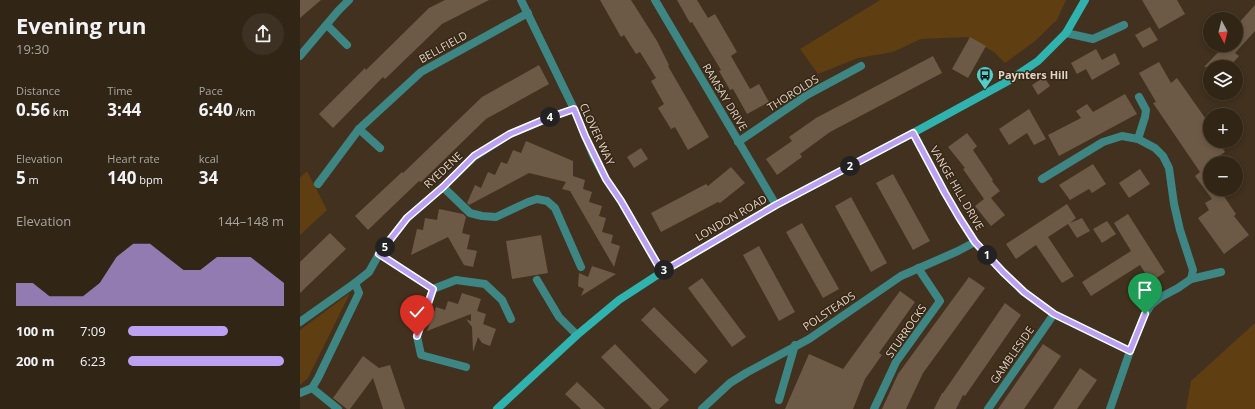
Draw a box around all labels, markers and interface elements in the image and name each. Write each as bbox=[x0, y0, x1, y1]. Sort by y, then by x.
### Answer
text: Evening run bbox=[16, 10, 147, 40]
north arrow bbox=[1203, 12, 1243, 52]
map controls bbox=[1203, 12, 1243, 196]
button: share bbox=[242, 13, 284, 55]
street label: BELLFIELD bbox=[416, 27, 470, 66]
text: 19:30 bbox=[16, 40, 49, 58]
street label: RAMSAY DRIVE bbox=[699, 60, 751, 133]
button: layers bbox=[1203, 60, 1243, 100]
bus stop icon: Paynters Hill bbox=[975, 65, 995, 90]
place label: Paynters Hill bbox=[998, 67, 1068, 82]
street label: THOROLDS bbox=[764, 71, 821, 114]
text: Distance bbox=[16, 83, 60, 98]
text: Time bbox=[107, 83, 133, 98]
text: Pace bbox=[199, 83, 223, 98]
text: 0.56 bbox=[16, 98, 50, 121]
text: 3:44 bbox=[107, 98, 141, 121]
text: 6:40 bbox=[199, 98, 233, 121]
street label: CLOVER WAY bbox=[577, 100, 619, 168]
text: km bbox=[50, 104, 69, 119]
text: /km bbox=[233, 104, 256, 119]
pin: 4 bbox=[540, 107, 560, 127]
button: + bbox=[1203, 108, 1243, 148]
text: 4 bbox=[547, 109, 553, 124]
street label: VANGE HILL DRIVE bbox=[927, 143, 988, 233]
street label: RYEDENE bbox=[420, 148, 465, 191]
text: Elevation bbox=[16, 151, 63, 166]
text: Heart rate bbox=[107, 151, 160, 166]
text: kcal bbox=[199, 151, 219, 166]
pin: 2 bbox=[840, 156, 860, 176]
button: − bbox=[1203, 156, 1243, 196]
text: 2 bbox=[847, 158, 853, 173]
text: 5 bbox=[16, 166, 26, 189]
text: 140 bbox=[107, 166, 137, 189]
text: 34 bbox=[199, 166, 218, 189]
text: m bbox=[26, 172, 39, 187]
text: bpm bbox=[137, 172, 163, 187]
street label: LONDON ROAD bbox=[692, 191, 769, 244]
text: Elevation bbox=[16, 212, 71, 230]
text: 144–148 m bbox=[217, 212, 284, 230]
pin: 5 bbox=[375, 237, 395, 257]
text: 5 bbox=[382, 239, 388, 254]
pin: 1 bbox=[977, 245, 997, 265]
text: 1 bbox=[984, 247, 990, 262]
pin: 3 bbox=[654, 260, 674, 280]
text: 3 bbox=[661, 262, 667, 277]
pin bbox=[1128, 273, 1162, 314]
icon: arrive bbox=[1134, 279, 1156, 301]
street label: POLSTEADS bbox=[800, 288, 858, 334]
pin bbox=[400, 295, 434, 336]
icon: check bbox=[406, 301, 428, 323]
street label: STURROCKS bbox=[882, 301, 930, 360]
text: 100 m bbox=[16, 322, 54, 340]
text: 7:09 bbox=[80, 322, 106, 340]
street label: GAMBLESIDE bbox=[986, 323, 1037, 386]
text: 200 m bbox=[16, 352, 54, 370]
text: 6:23 bbox=[80, 352, 106, 370]

